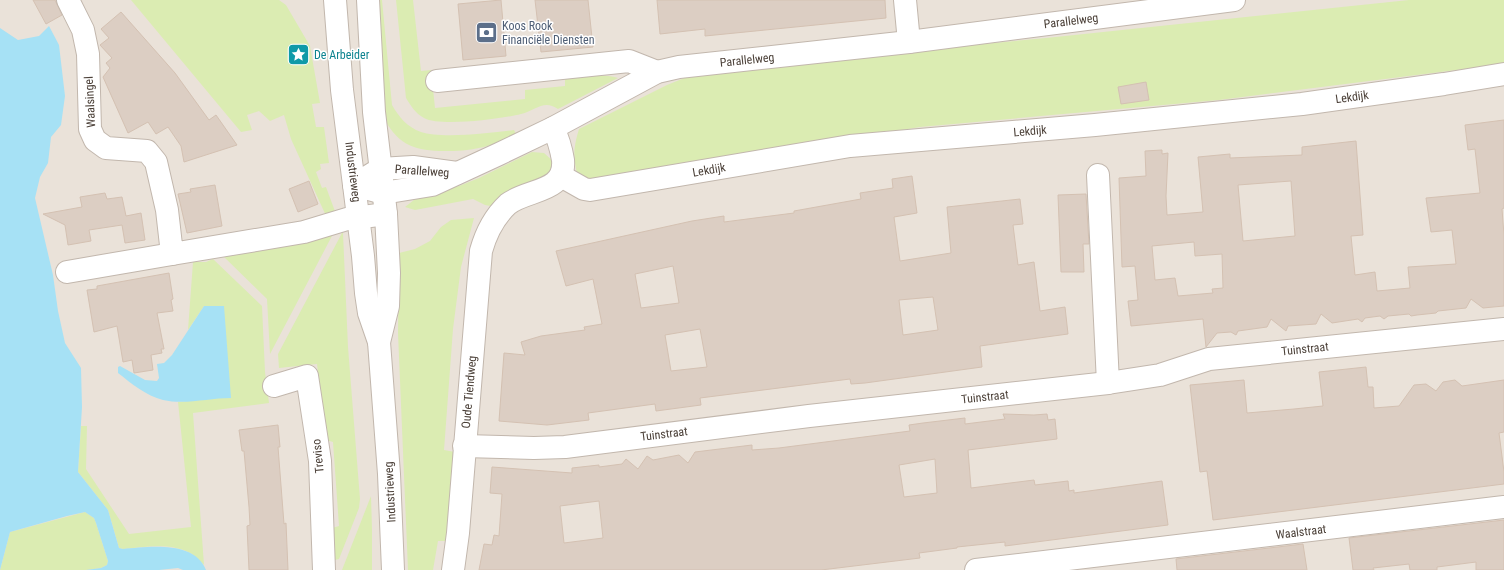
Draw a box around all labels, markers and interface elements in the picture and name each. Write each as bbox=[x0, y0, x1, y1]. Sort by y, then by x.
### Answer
street label: Parallelweg bbox=[1043, 11, 1099, 31]
place label: Koos Rook Financiële Diensten bbox=[502, 19, 595, 47]
bank icon: Koos Rook Financiële Diensten bbox=[473, 20, 499, 46]
place icon: De Arbeider bbox=[286, 42, 312, 68]
place label: De Arbeider bbox=[314, 48, 370, 62]
street label: Parallelweg bbox=[719, 50, 775, 70]
street label: Waalsingel bbox=[82, 76, 98, 128]
street label: Lekdijk bbox=[1334, 88, 1370, 106]
street label: Lekdijk bbox=[1013, 123, 1048, 139]
street label: Industrieweg bbox=[342, 141, 364, 203]
street label: Lekdijk bbox=[691, 160, 727, 180]
street label: Parallelweg bbox=[394, 162, 450, 180]
street label: Tuinstraat bbox=[1281, 340, 1330, 358]
street label: Oude Tiendweg bbox=[459, 355, 479, 429]
street label: Tuinstraat bbox=[961, 388, 1010, 406]
street label: Tuinstraat bbox=[640, 424, 689, 444]
street label: Treviso bbox=[309, 438, 327, 474]
street label: Industrieweg bbox=[381, 461, 399, 523]
street label: Waalstraat bbox=[1275, 522, 1327, 542]

